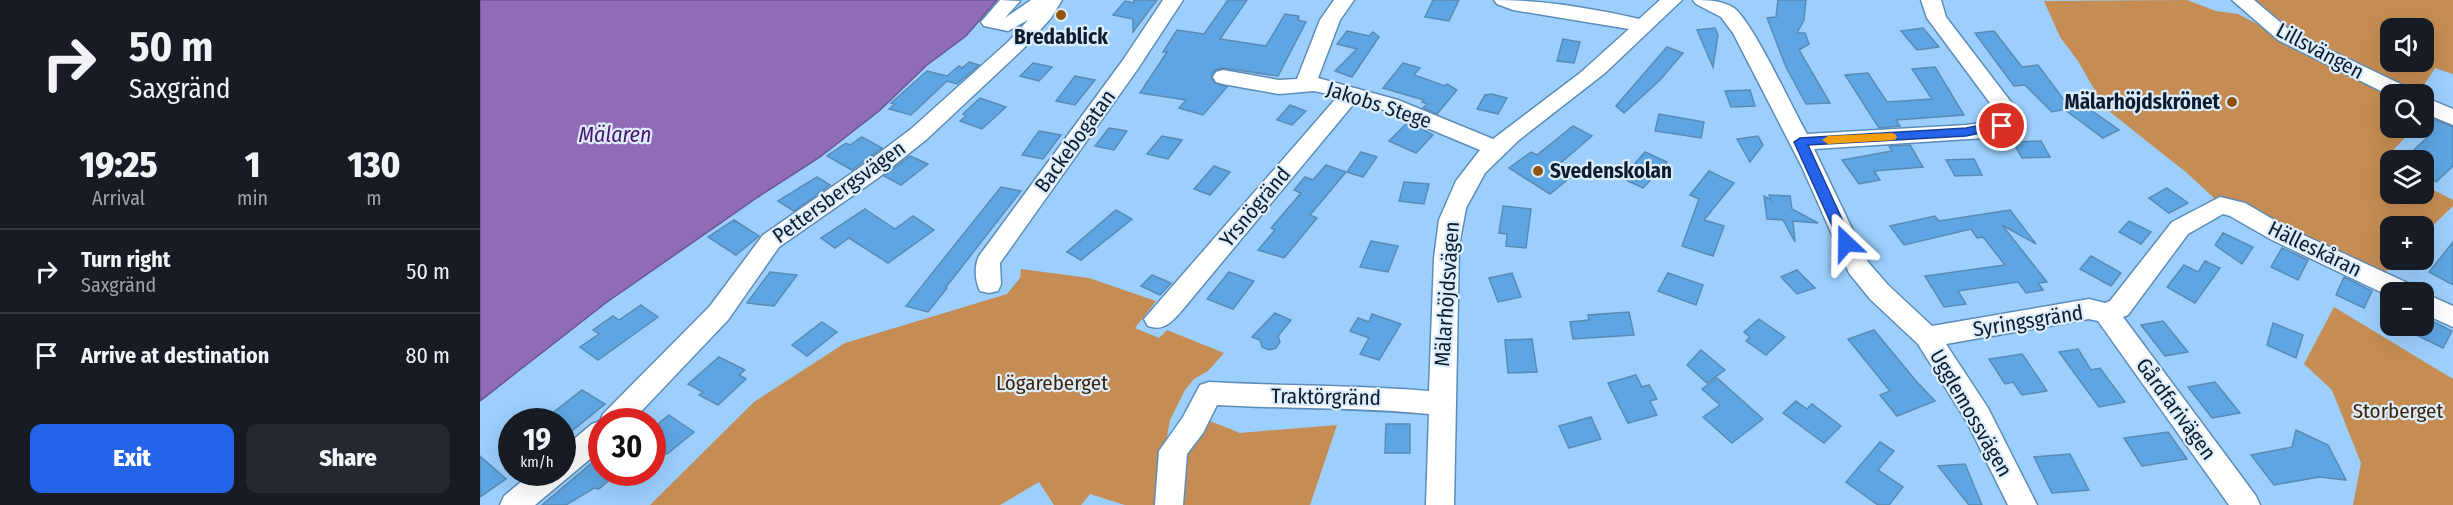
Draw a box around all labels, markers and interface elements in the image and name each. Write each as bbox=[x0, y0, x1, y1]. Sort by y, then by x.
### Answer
marker: Bredablick bbox=[1054, 8, 1068, 22]
street label: Lillsvängen bbox=[2272, 17, 2368, 85]
map controls bbox=[2380, 18, 2434, 336]
button: sound bbox=[2380, 18, 2434, 72]
text: 50 m bbox=[129, 22, 213, 72]
icon: right bbox=[30, 24, 108, 102]
place label: Bredablick bbox=[1014, 24, 1108, 50]
text: Saxgränd bbox=[129, 73, 230, 105]
street label: Jakobs Stege bbox=[1323, 76, 1435, 134]
street label: Backebogatan bbox=[1029, 84, 1121, 198]
button: search bbox=[2380, 84, 2434, 138]
place label: Mälarhöjdskrönet bbox=[2065, 89, 2221, 115]
marker: Mälarhöjdskrönet bbox=[2225, 95, 2239, 109]
pin bbox=[1976, 100, 2027, 151]
icon: arrive bbox=[1985, 109, 2018, 142]
water label: Mälaren bbox=[579, 121, 651, 148]
street label: Pettersbergsvägen bbox=[768, 135, 910, 249]
text: 19:25 bbox=[80, 143, 157, 187]
text: 1 bbox=[245, 143, 260, 187]
text: 130 bbox=[348, 143, 400, 187]
button: layers bbox=[2380, 150, 2434, 204]
place label: Svedenskolan bbox=[1550, 158, 1672, 184]
street label: Yrsnögränd bbox=[1214, 162, 1296, 252]
marker: Svedenskolan bbox=[1531, 164, 1545, 178]
text: Arrival bbox=[92, 186, 145, 210]
text: min bbox=[237, 186, 268, 210]
text: m bbox=[366, 186, 382, 210]
position arrow bbox=[1814, 211, 1878, 275]
street label: Hälleskåran bbox=[2264, 215, 2366, 283]
button: + bbox=[2380, 216, 2434, 270]
street label: Mälarhöjdsvägen bbox=[1429, 221, 1465, 367]
text: Turn right bbox=[81, 246, 170, 273]
icon: right bbox=[30, 255, 63, 288]
text: 50 m bbox=[406, 258, 450, 285]
text: Saxgränd bbox=[81, 273, 156, 297]
button: − bbox=[2380, 282, 2434, 336]
street label: Syringsgränd bbox=[1971, 299, 2085, 343]
icon: arrive bbox=[30, 339, 63, 372]
text: Arrive at destination bbox=[81, 342, 269, 369]
text: 80 m bbox=[405, 342, 450, 369]
street label: Ugglemossvägen bbox=[1924, 345, 2018, 481]
street label: Gårdfarivägen bbox=[2130, 353, 2222, 465]
park label: Lögareberget bbox=[996, 370, 1108, 396]
street label: Traktörgränd bbox=[1271, 383, 1381, 411]
park label: Storberget bbox=[2353, 398, 2443, 424]
speed limit sign: 30 bbox=[588, 408, 666, 486]
text: 19 bbox=[523, 422, 551, 458]
button: Exit bbox=[30, 424, 234, 493]
button: Share bbox=[246, 424, 450, 493]
text: km/h bbox=[520, 453, 554, 471]

